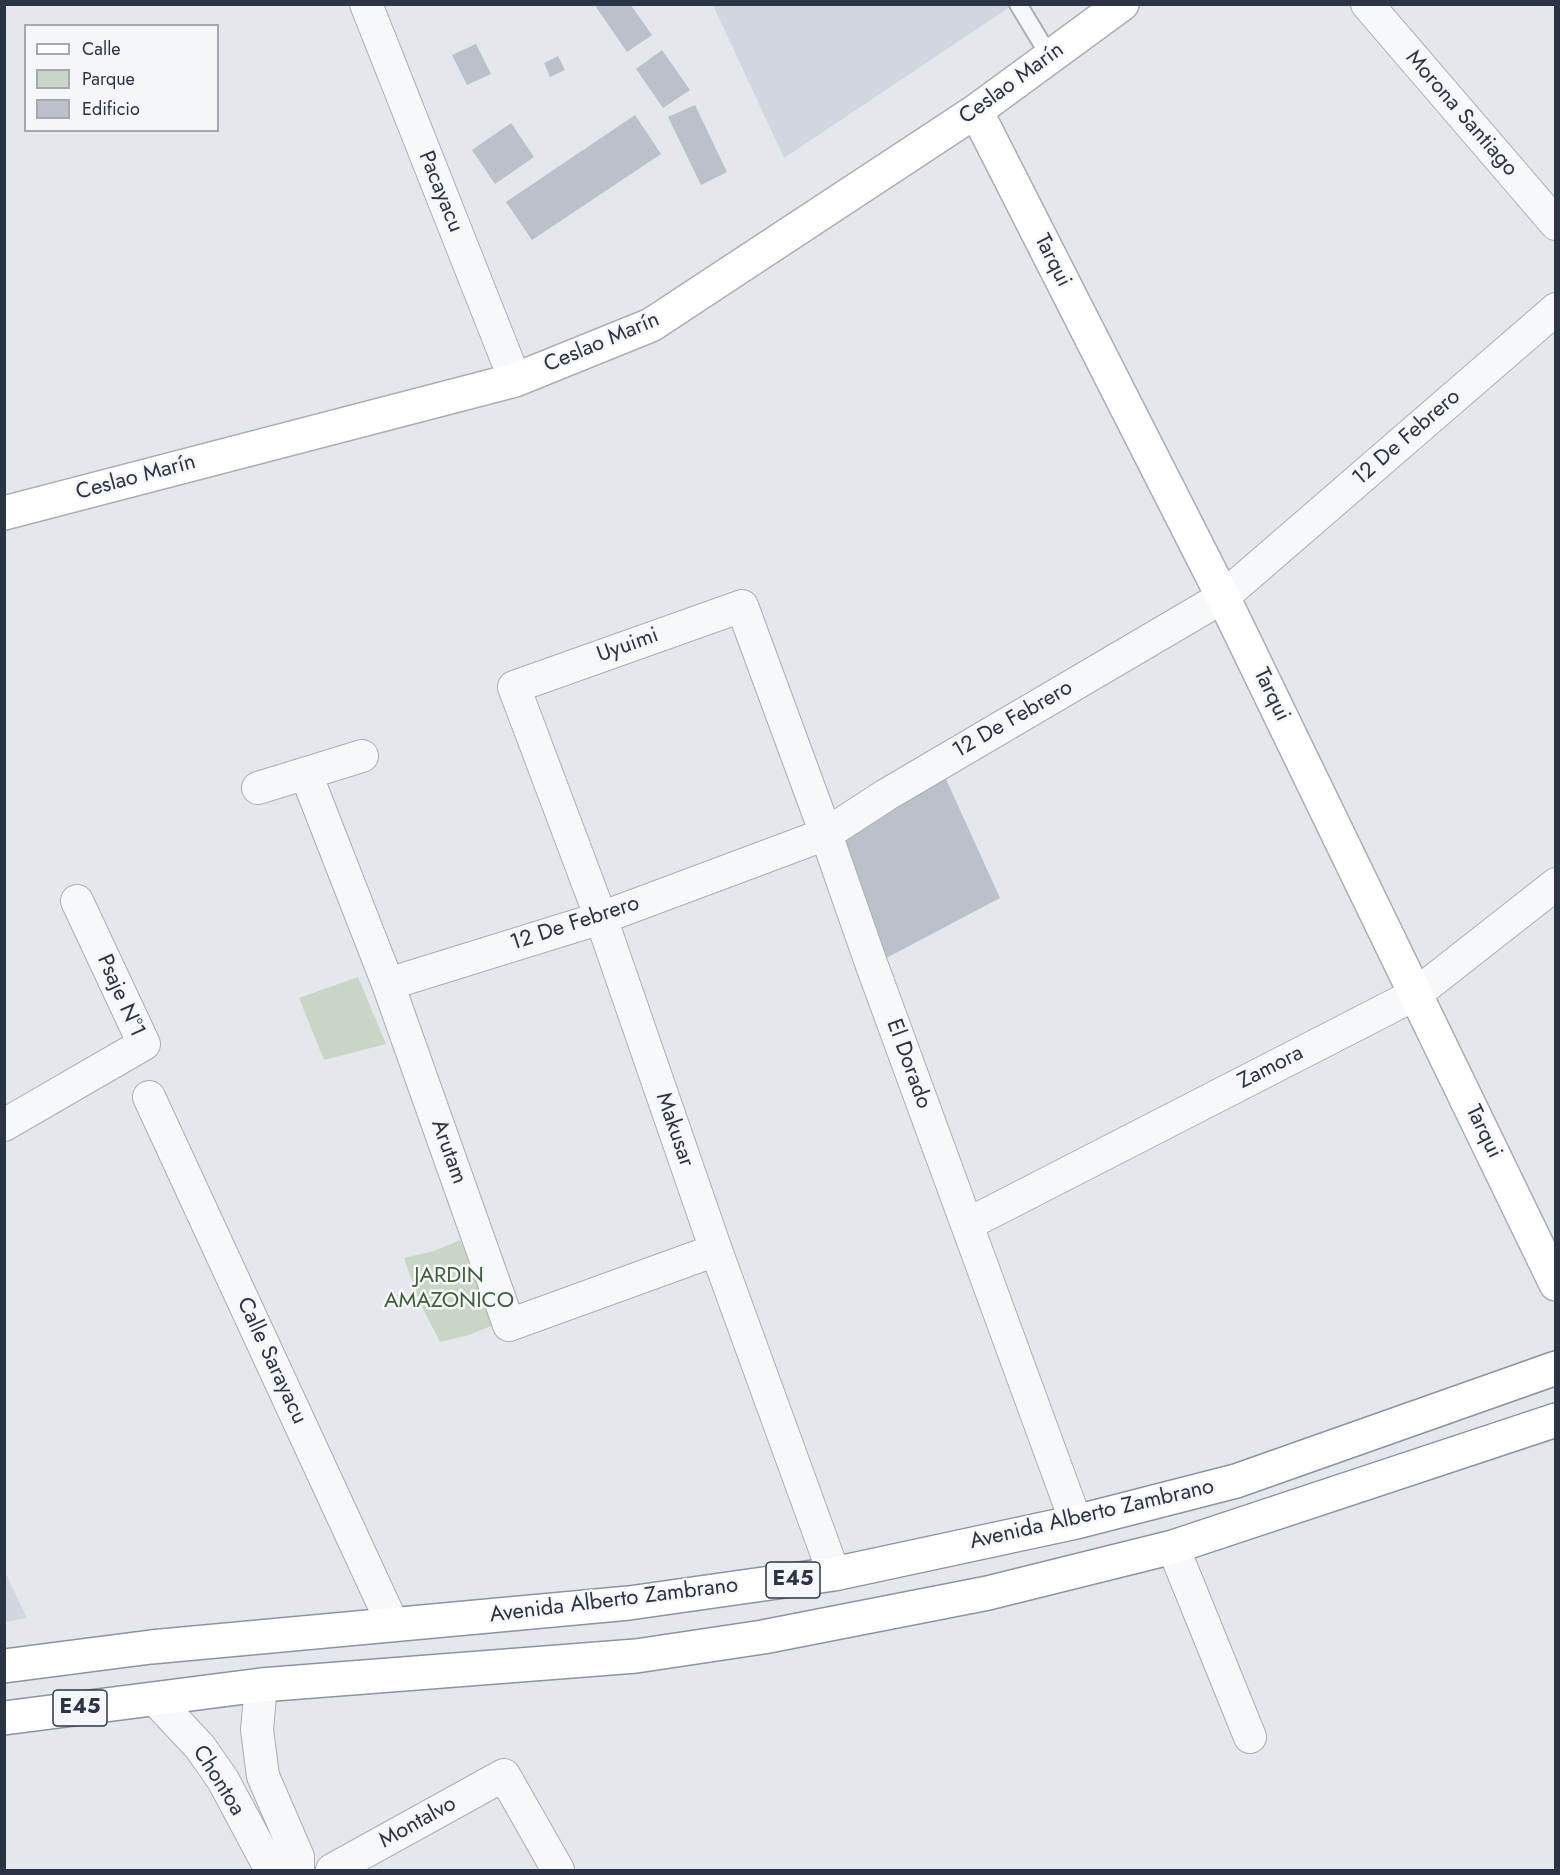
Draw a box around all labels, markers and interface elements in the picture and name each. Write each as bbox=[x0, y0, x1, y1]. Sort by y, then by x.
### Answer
legend bbox=[24, 24, 219, 132]
text: Calle bbox=[82, 36, 121, 62]
street label: Ceslao Marín bbox=[955, 37, 1069, 131]
street label: Morona Santiago bbox=[1399, 46, 1523, 182]
text: Parque bbox=[82, 66, 135, 92]
text: Edificio bbox=[82, 96, 140, 122]
street label: Pacayacu bbox=[412, 148, 468, 236]
street label: Tarqui bbox=[1028, 230, 1076, 292]
street label: Ceslao Marín bbox=[540, 307, 664, 379]
street label: 12 De Febrero bbox=[1348, 384, 1466, 492]
street label: Ceslao Marín bbox=[73, 449, 199, 507]
street label: Uyuimi bbox=[594, 623, 662, 669]
street label: Tarqui bbox=[1247, 664, 1295, 726]
street label: 12 De Febrero bbox=[948, 675, 1078, 765]
street label: 12 De Febrero bbox=[507, 891, 643, 957]
street label: Psaje N°1 bbox=[90, 951, 150, 1041]
street label: El Dorado bbox=[880, 1016, 936, 1112]
street label: Zamora bbox=[1234, 1040, 1308, 1096]
street label: Makusar bbox=[649, 1090, 699, 1170]
street label: Tarqui bbox=[1459, 1101, 1507, 1163]
street label: Arutam bbox=[424, 1116, 472, 1188]
park label: JARDIN AMAZONICO bbox=[384, 1264, 514, 1316]
street label: Calle Sarayacu bbox=[230, 1293, 312, 1429]
street label: Avenida Alberto Zambrano bbox=[967, 1474, 1217, 1556]
road number: E45 bbox=[766, 1562, 820, 1598]
street label: Avenida Alberto Zambrano bbox=[488, 1573, 740, 1629]
road number: E45 bbox=[53, 1690, 107, 1726]
street label: Chontoa bbox=[186, 1741, 250, 1821]
street label: Montalvo bbox=[375, 1791, 461, 1855]

